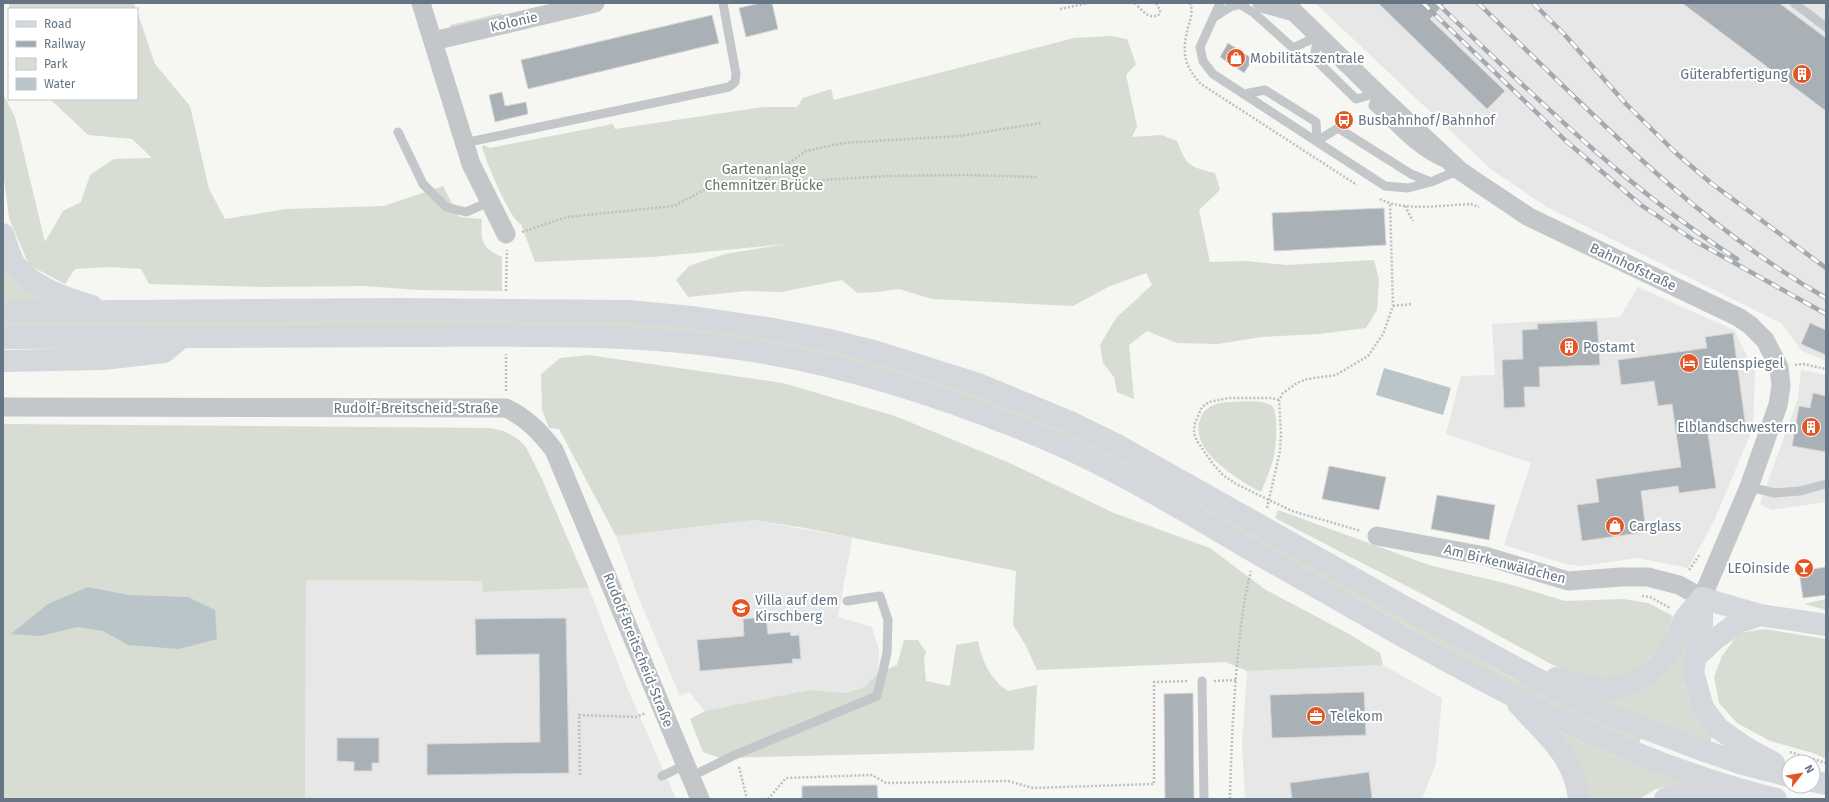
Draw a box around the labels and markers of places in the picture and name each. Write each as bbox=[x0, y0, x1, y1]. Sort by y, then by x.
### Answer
shop icon: Mobilitätszentrale bbox=[1225, 47, 1247, 69]
place label: Mobilitätszentrale bbox=[1250, 50, 1365, 67]
building icon: Güterabfertigung bbox=[1791, 63, 1813, 85]
place label: Güterabfertigung bbox=[1680, 66, 1789, 83]
bus stop icon: Busbahnhof/Bahnhof bbox=[1333, 109, 1355, 131]
place label: Busbahnhof/Bahnhof bbox=[1358, 112, 1496, 129]
building icon: Postamt bbox=[1558, 336, 1580, 358]
place label: Postamt bbox=[1583, 339, 1636, 356]
hotel icon: Eulenspiegel bbox=[1678, 352, 1700, 374]
place label: Eulenspiegel bbox=[1703, 355, 1784, 372]
building icon: Elblandschwestern bbox=[1800, 416, 1822, 438]
place label: Elblandschwestern bbox=[1677, 419, 1797, 436]
shop icon: Carglass bbox=[1604, 515, 1626, 537]
place label: Carglass bbox=[1629, 518, 1682, 535]
bar icon: LEOinside bbox=[1793, 557, 1815, 579]
place label: LEOinside bbox=[1727, 560, 1790, 577]
place label: Villa auf dem Kirschberg bbox=[755, 592, 838, 625]
school or university icon: Villa auf dem Kirschberg bbox=[730, 597, 752, 619]
office icon: Telekom bbox=[1305, 705, 1327, 727]
place label: Telekom bbox=[1330, 708, 1383, 725]

